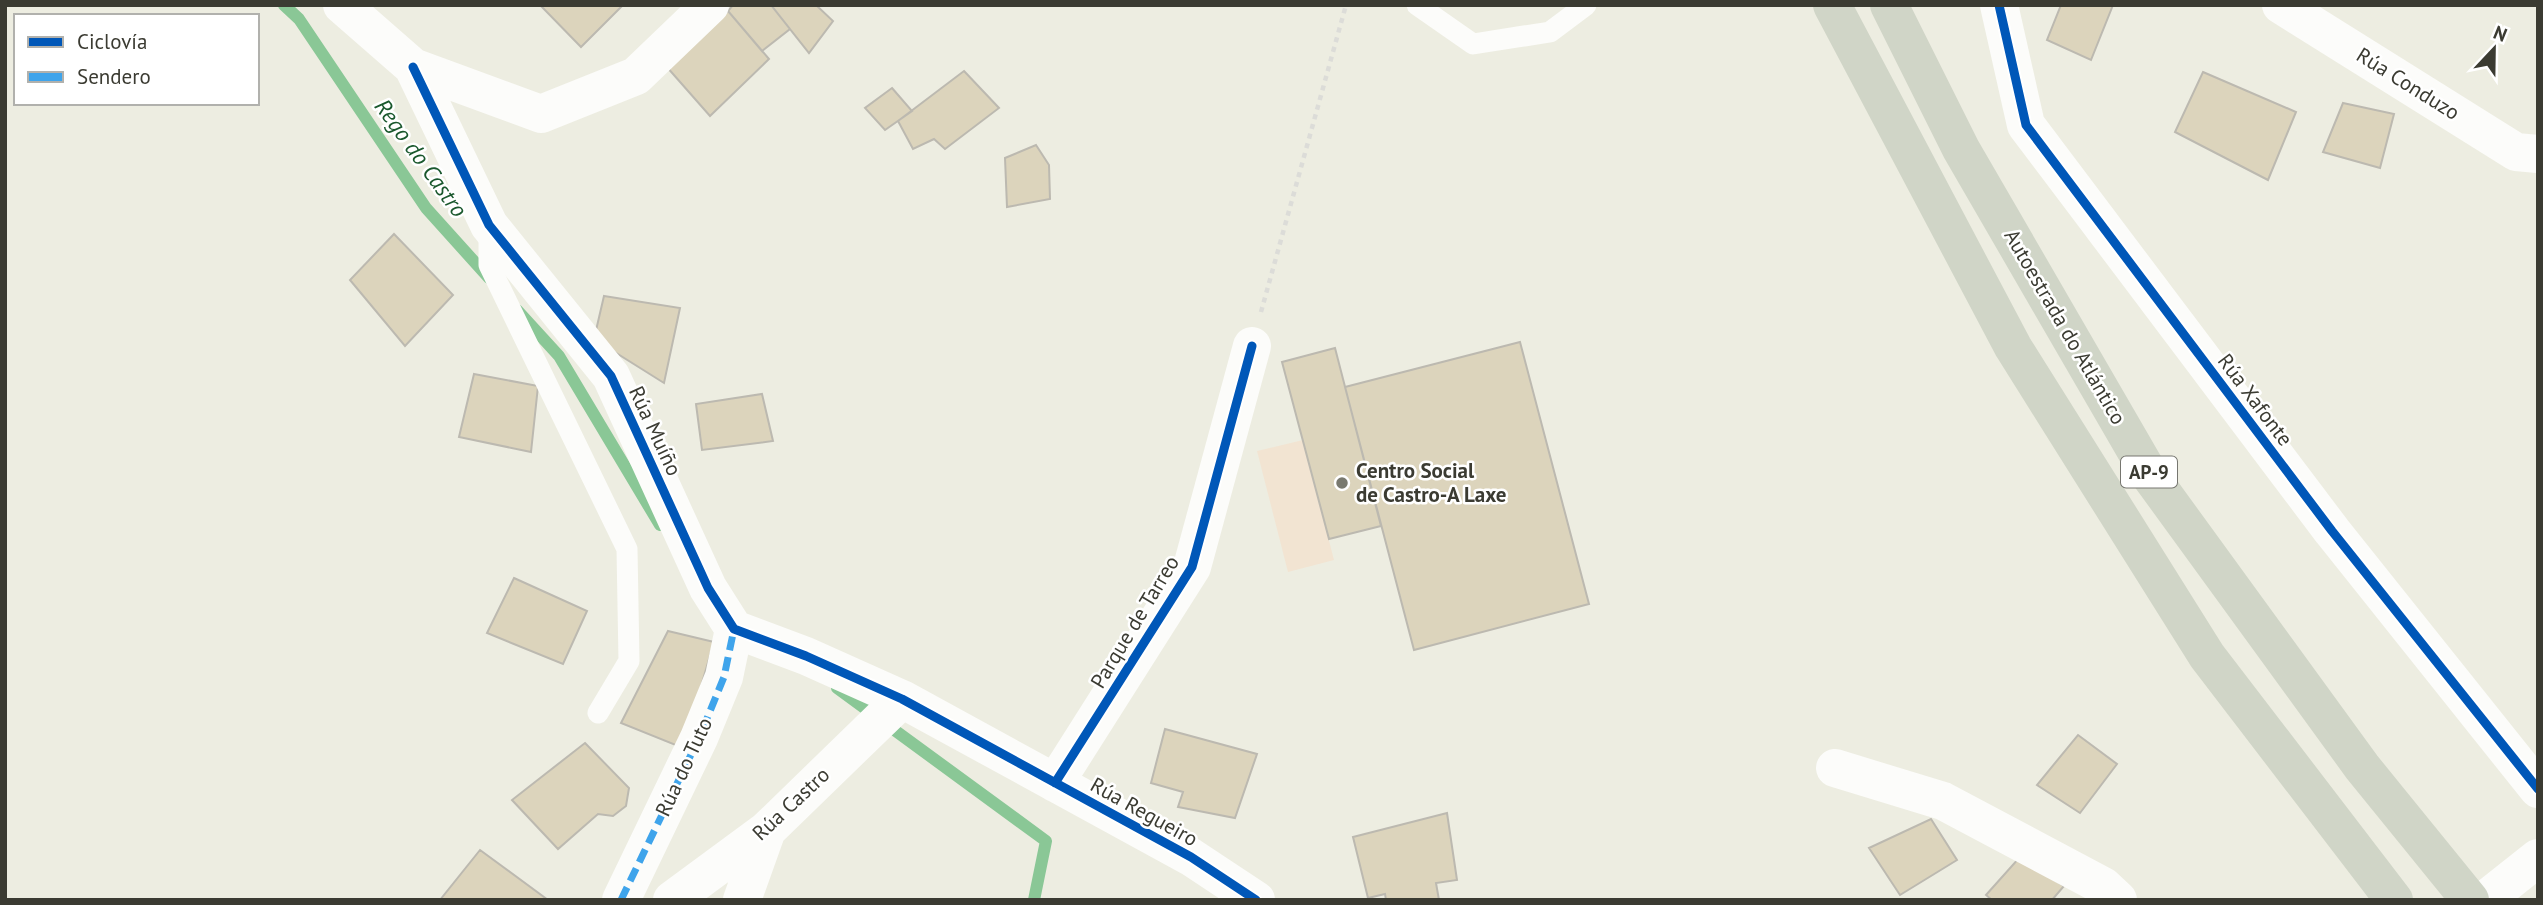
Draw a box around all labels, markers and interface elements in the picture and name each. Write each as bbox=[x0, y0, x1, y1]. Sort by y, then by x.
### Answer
legend bbox=[14, 14, 259, 105]
north arrow bbox=[2459, 14, 2529, 84]
text: N bbox=[2490, 20, 2511, 47]
text: Ciclovía bbox=[77, 28, 147, 55]
street label: Rúa Conduzo bbox=[2352, 41, 2465, 126]
text: Sendero bbox=[77, 63, 151, 90]
water label: Rego do Castro bbox=[369, 93, 474, 223]
street label: Autoestrada do Atlántico bbox=[1999, 224, 2132, 429]
street label: Rúa Xafonte bbox=[2212, 348, 2299, 451]
street label: Rúa Muíño bbox=[623, 382, 688, 480]
place label: Centro Social de Castro-A Laxe bbox=[1356, 457, 1506, 508]
road number: AP-9 bbox=[2121, 457, 2177, 488]
marker: Centro Social de Castro-A Laxe bbox=[1334, 475, 1350, 491]
street label: Parque de Tarreo bbox=[1084, 550, 1185, 693]
street label: Rúa do Tuto bbox=[649, 713, 718, 821]
street label: Rúa Castro bbox=[746, 761, 835, 846]
street label: Rúa Regueiro bbox=[1086, 771, 1203, 852]

